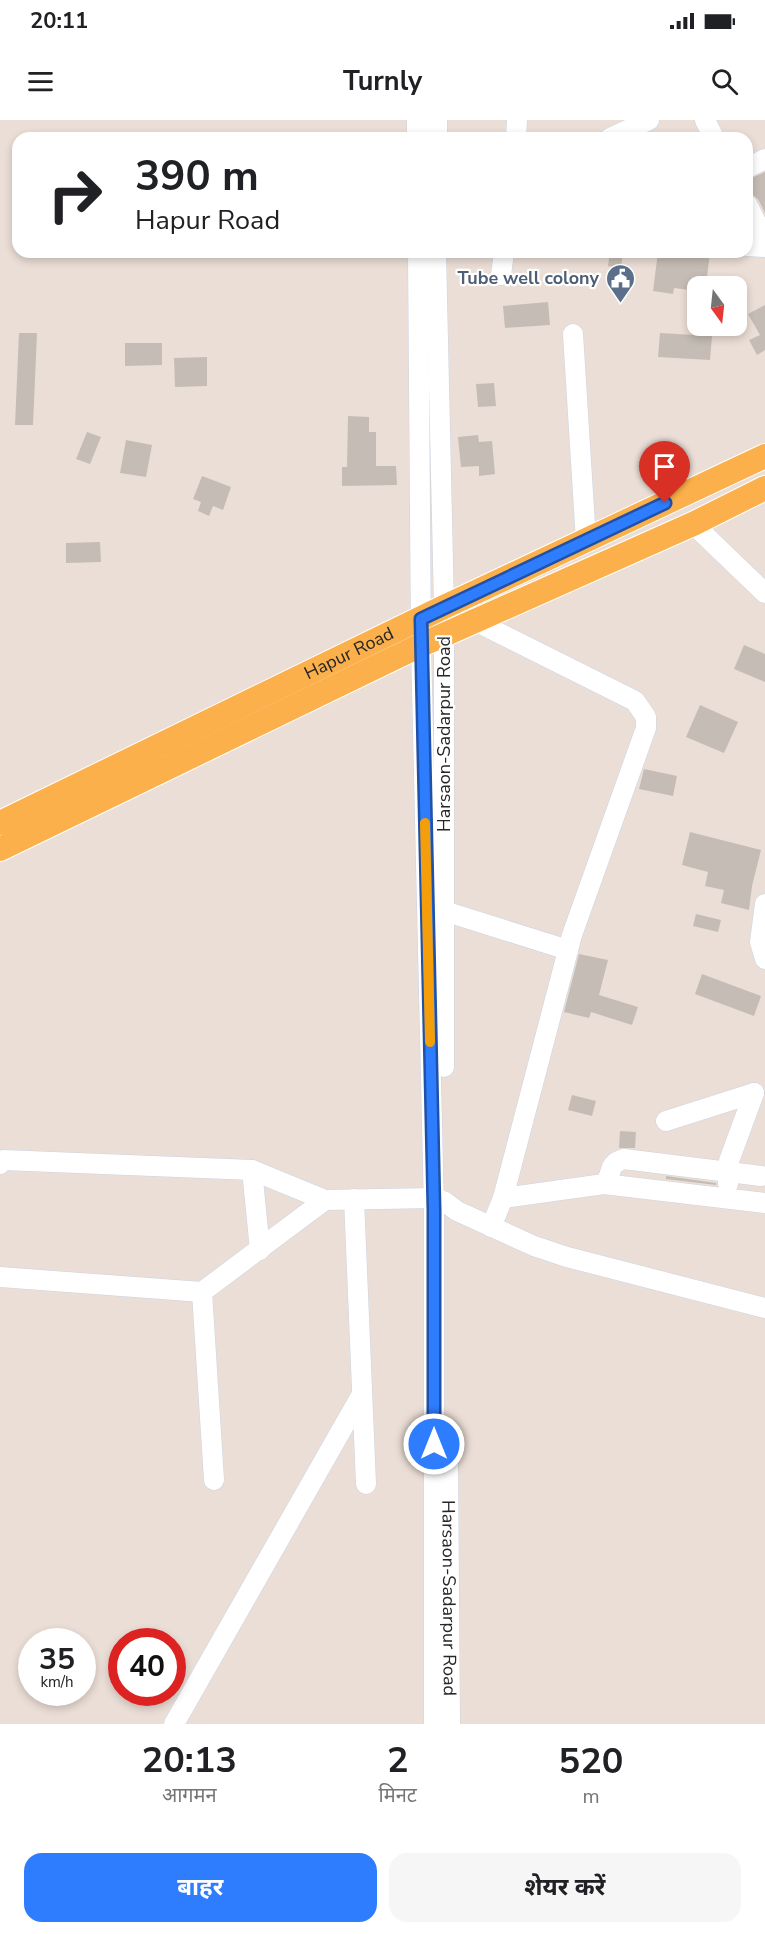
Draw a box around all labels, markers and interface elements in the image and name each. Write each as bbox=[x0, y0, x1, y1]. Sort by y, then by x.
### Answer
text: 20:11 bbox=[30, 6, 88, 36]
text: Turnly bbox=[343, 63, 422, 100]
icon: menu bbox=[24, 65, 57, 98]
icon: search bbox=[708, 65, 741, 98]
text: 390 m bbox=[135, 148, 259, 205]
icon: right bbox=[36, 156, 114, 234]
text: Hapur Road bbox=[135, 202, 280, 239]
public building icon: Tube well colony bbox=[604, 262, 636, 304]
place label: Tube well colony bbox=[457, 266, 600, 290]
north arrow bbox=[687, 276, 747, 336]
map controls bbox=[687, 276, 747, 336]
pin bbox=[639, 441, 690, 503]
icon: arrive bbox=[648, 450, 681, 483]
street label: Hapur Road bbox=[300, 621, 398, 685]
street label: Harsaon-Sadarpur Road bbox=[432, 636, 456, 832]
position arrow bbox=[402, 1412, 466, 1476]
street label: Harsaon-Sadarpur Road bbox=[436, 1500, 462, 1696]
speed limit sign: 40 bbox=[108, 1628, 186, 1706]
text: 35 bbox=[39, 1639, 75, 1680]
text: km/h bbox=[40, 1672, 74, 1692]
text: 20:13 bbox=[142, 1736, 237, 1785]
text: 2 bbox=[387, 1736, 409, 1785]
text: 520 bbox=[559, 1737, 623, 1786]
text: आगमन bbox=[162, 1782, 217, 1809]
text: मिनट bbox=[379, 1782, 417, 1809]
text: m bbox=[582, 1783, 600, 1810]
button: बाहर bbox=[24, 1853, 377, 1922]
button: शेयर करें bbox=[389, 1853, 741, 1922]

